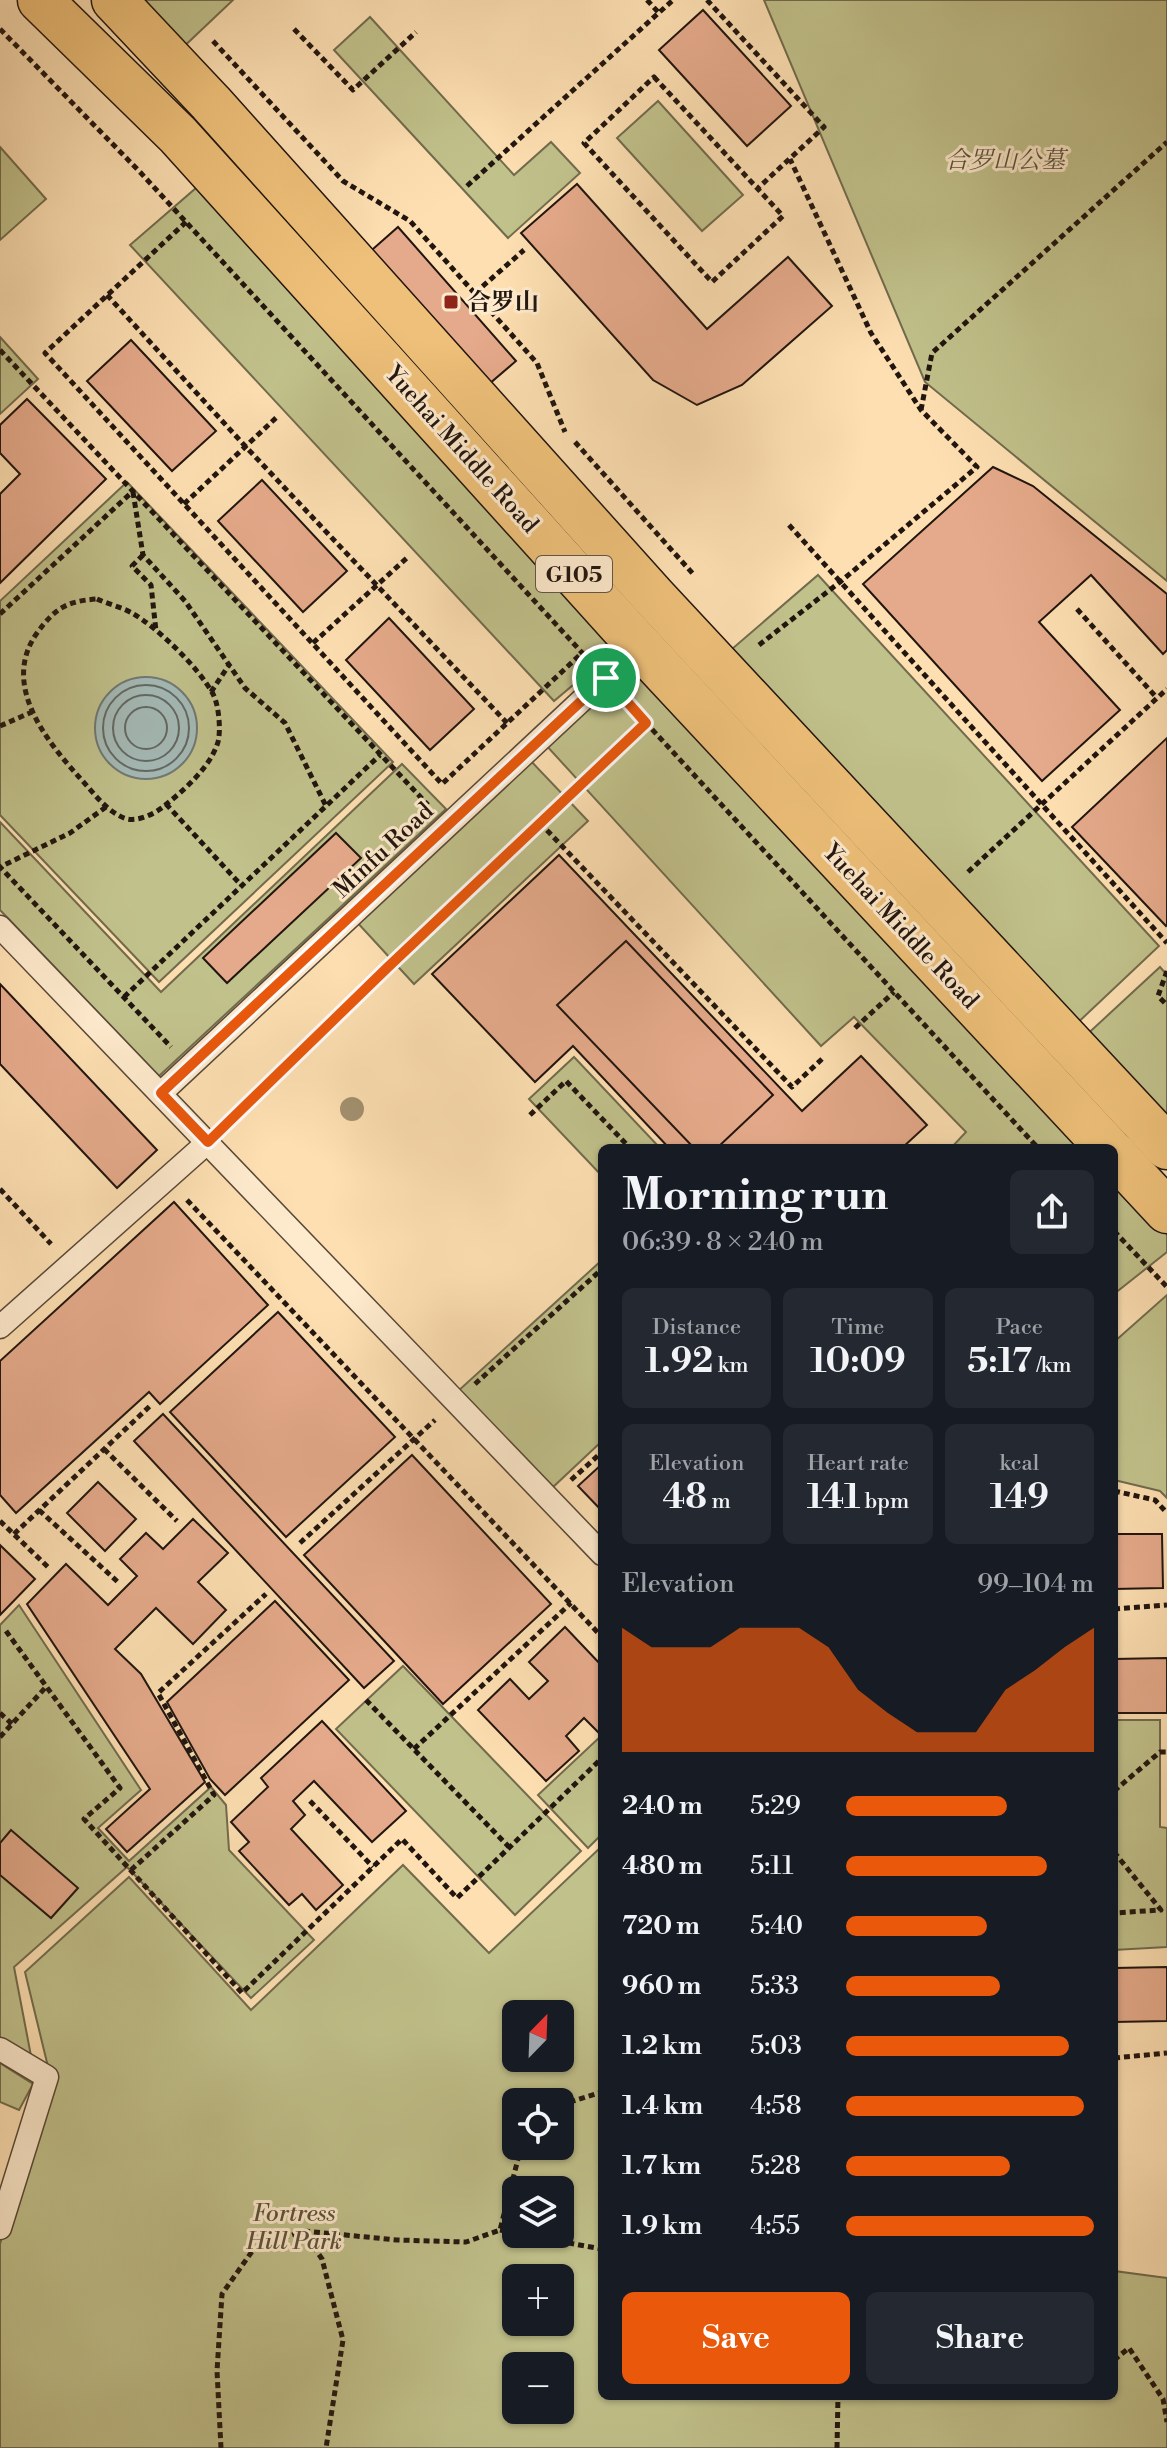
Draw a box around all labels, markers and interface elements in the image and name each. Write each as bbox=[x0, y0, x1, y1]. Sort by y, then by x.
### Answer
park label: 合罗山公墓 bbox=[945, 146, 1069, 176]
place label: 合罗山 bbox=[467, 288, 539, 318]
marker: 合罗山 bbox=[442, 293, 460, 311]
street label: Yuehai Middle Road bbox=[377, 358, 545, 540]
road number: G105 bbox=[536, 556, 612, 592]
pin bbox=[572, 644, 640, 712]
icon: arrive bbox=[584, 656, 628, 700]
street label: Minfu Road bbox=[327, 796, 440, 905]
street label: Yuehai Middle Road bbox=[814, 836, 985, 1016]
text: Morning run bbox=[622, 1168, 888, 1223]
button: share bbox=[1010, 1170, 1094, 1254]
text: 06:39 · 8 × 240 m bbox=[622, 1226, 824, 1258]
text: Distance bbox=[652, 1314, 741, 1341]
text: Time bbox=[832, 1314, 884, 1341]
text: Pace bbox=[996, 1314, 1043, 1341]
text: 1.92 bbox=[645, 1341, 713, 1383]
text: 10:09 bbox=[810, 1341, 906, 1383]
text: 5:17 bbox=[967, 1341, 1032, 1383]
text: km bbox=[713, 1352, 749, 1379]
text: /km bbox=[1032, 1352, 1071, 1379]
text: Elevation bbox=[649, 1450, 744, 1477]
text: Heart rate bbox=[807, 1450, 909, 1477]
text: kcal bbox=[999, 1450, 1039, 1477]
text: 48 bbox=[663, 1477, 707, 1519]
text: 141 bbox=[807, 1477, 860, 1519]
text: 149 bbox=[990, 1477, 1049, 1519]
text: m bbox=[707, 1488, 731, 1515]
text: bpm bbox=[860, 1488, 909, 1515]
text: Elevation bbox=[622, 1568, 735, 1600]
text: 99–104 m bbox=[977, 1568, 1094, 1600]
text: 240 m bbox=[622, 1790, 703, 1822]
text: 5:29 bbox=[750, 1790, 801, 1822]
text: 480 m bbox=[622, 1850, 703, 1882]
text: 5:11 bbox=[750, 1850, 793, 1882]
text: 720 m bbox=[622, 1910, 700, 1942]
text: 5:40 bbox=[750, 1910, 803, 1942]
text: 960 m bbox=[622, 1970, 701, 2002]
text: 5:33 bbox=[750, 1970, 799, 2002]
north arrow bbox=[502, 2000, 574, 2072]
map controls bbox=[502, 2000, 574, 2424]
text: 1.2 km bbox=[622, 2030, 702, 2062]
text: 5:03 bbox=[750, 2030, 802, 2062]
button: locate bbox=[502, 2088, 574, 2160]
text: 1.4 km bbox=[622, 2090, 703, 2122]
text: 4:58 bbox=[750, 2090, 802, 2122]
text: 1.7 km bbox=[622, 2150, 701, 2182]
text: 5:28 bbox=[750, 2150, 801, 2182]
button: layers bbox=[502, 2176, 574, 2248]
park label: Fortress Hill Park bbox=[245, 2199, 342, 2257]
text: 1.9 km bbox=[622, 2210, 702, 2242]
text: 4:55 bbox=[750, 2210, 800, 2242]
button: + bbox=[502, 2264, 574, 2336]
button: Save bbox=[622, 2292, 850, 2384]
button: Share bbox=[866, 2292, 1094, 2384]
button: − bbox=[502, 2352, 574, 2424]

